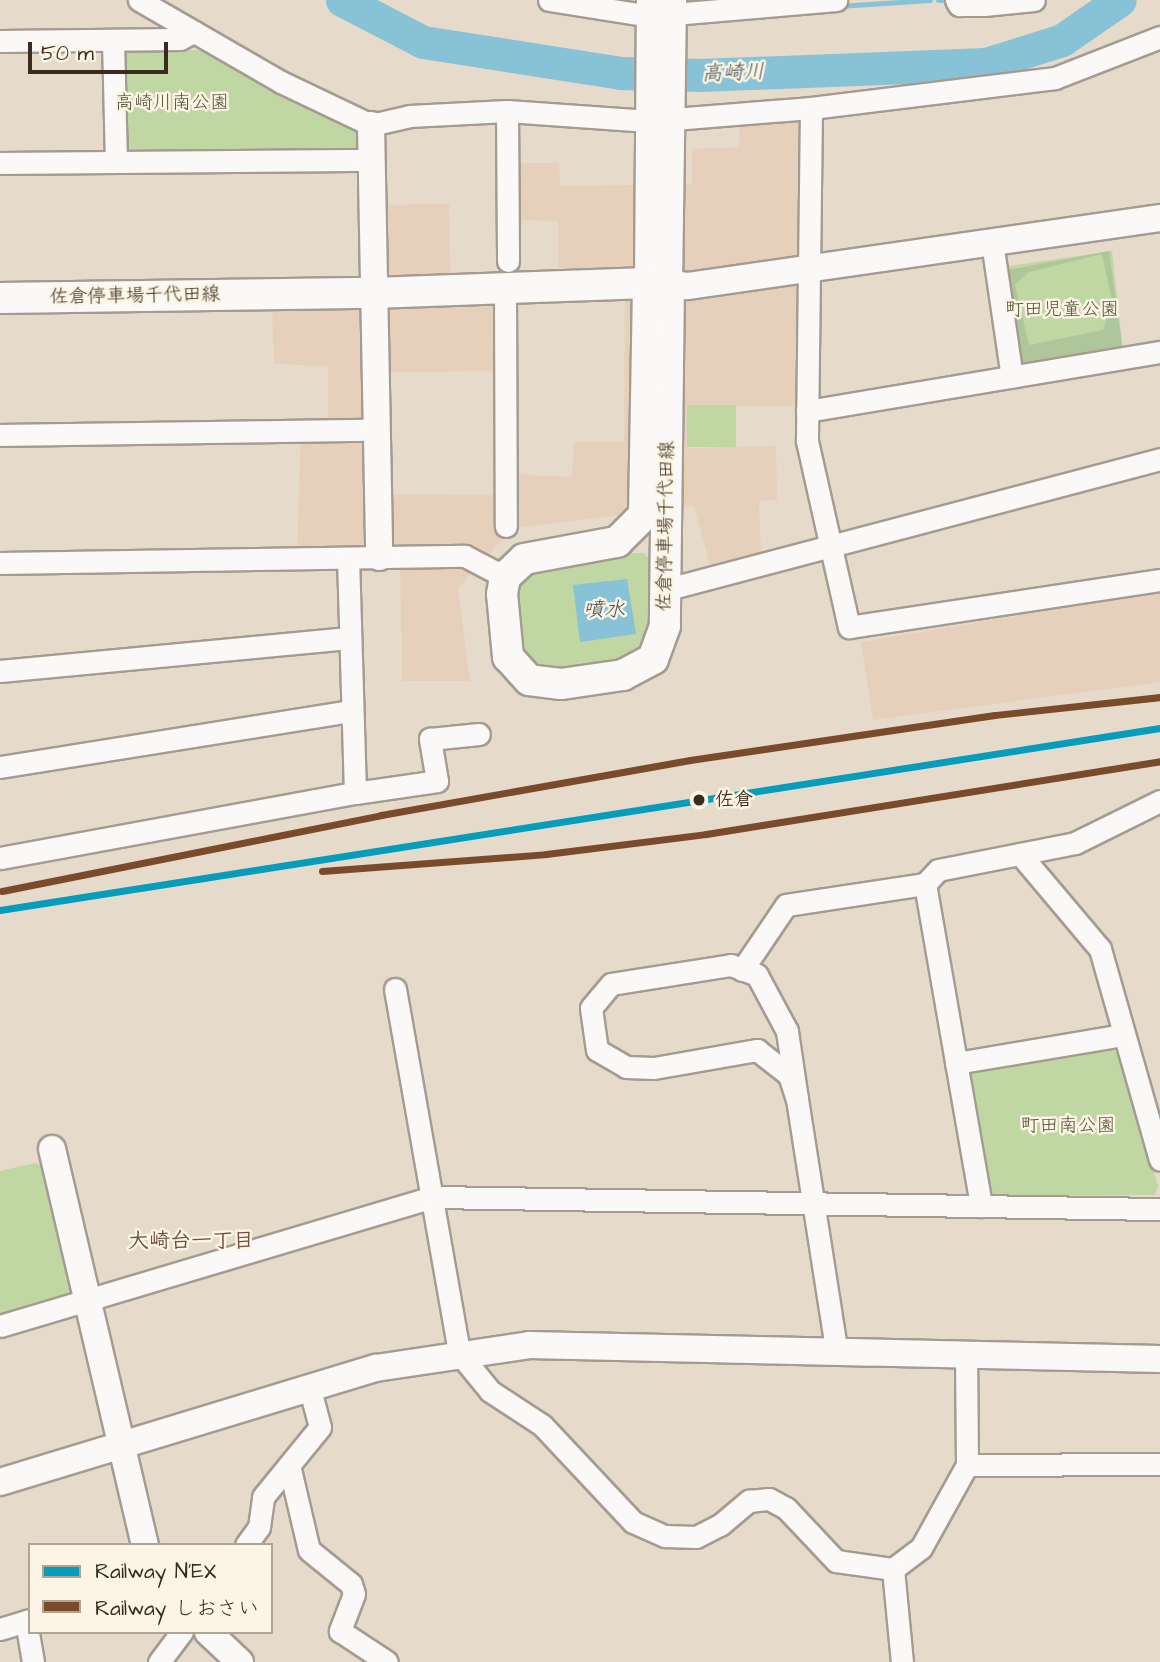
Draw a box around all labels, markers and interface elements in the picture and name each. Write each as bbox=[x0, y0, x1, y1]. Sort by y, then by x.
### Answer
scale bar bbox=[32, 28, 172, 72]
text: 50 m bbox=[41, 39, 94, 68]
water label: 高崎川 bbox=[701, 59, 765, 87]
park label: 高崎川南公園 bbox=[115, 92, 229, 114]
street label: 佐倉停車場千代田線 bbox=[49, 283, 221, 309]
park label: 町田児童公園 bbox=[1005, 299, 1119, 321]
street label: 佐倉停車場千代田線 bbox=[653, 440, 679, 612]
water label: 噴水 bbox=[583, 597, 625, 623]
place label: 佐倉 bbox=[715, 789, 753, 811]
marker: 佐倉 bbox=[689, 790, 709, 810]
park label: 町田南公園 bbox=[1021, 1115, 1115, 1137]
district label: 大崎台一丁目 bbox=[128, 1228, 254, 1254]
legend bbox=[28, 1543, 273, 1634]
text: Railway N'EX bbox=[95, 1557, 216, 1586]
text: Railway しおさい bbox=[95, 1594, 259, 1623]

